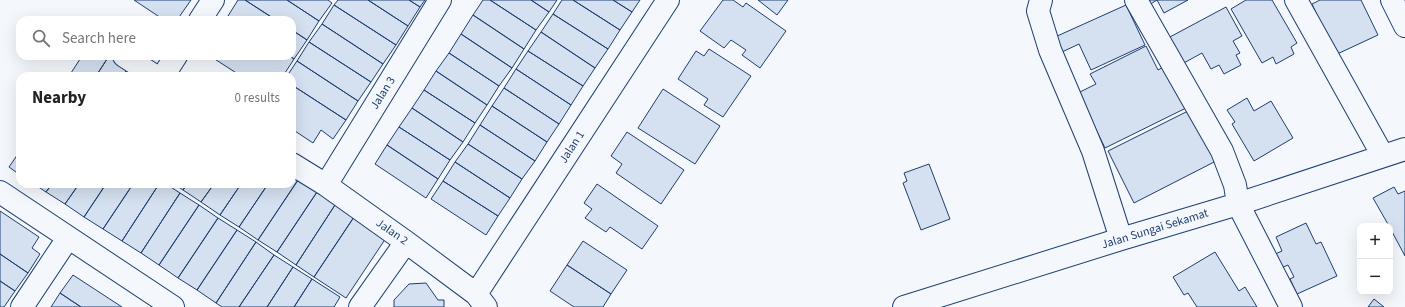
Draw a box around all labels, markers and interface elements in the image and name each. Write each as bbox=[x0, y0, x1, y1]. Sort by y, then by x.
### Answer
search box bbox=[16, 16, 296, 60]
icon: search bbox=[30, 27, 52, 49]
text: Search here bbox=[62, 28, 136, 49]
street label: Jalan 3 bbox=[366, 73, 400, 113]
text: Nearby bbox=[32, 86, 86, 110]
text: 0 results bbox=[235, 89, 280, 107]
street label: Jalan 1 bbox=[555, 127, 589, 167]
street label: Jalan Sungai Sekamat bbox=[1100, 205, 1210, 253]
street label: Jalan 2 bbox=[372, 215, 412, 249]
map controls bbox=[1357, 223, 1393, 295]
button: + bbox=[1357, 223, 1393, 259]
button: − bbox=[1357, 259, 1393, 295]

